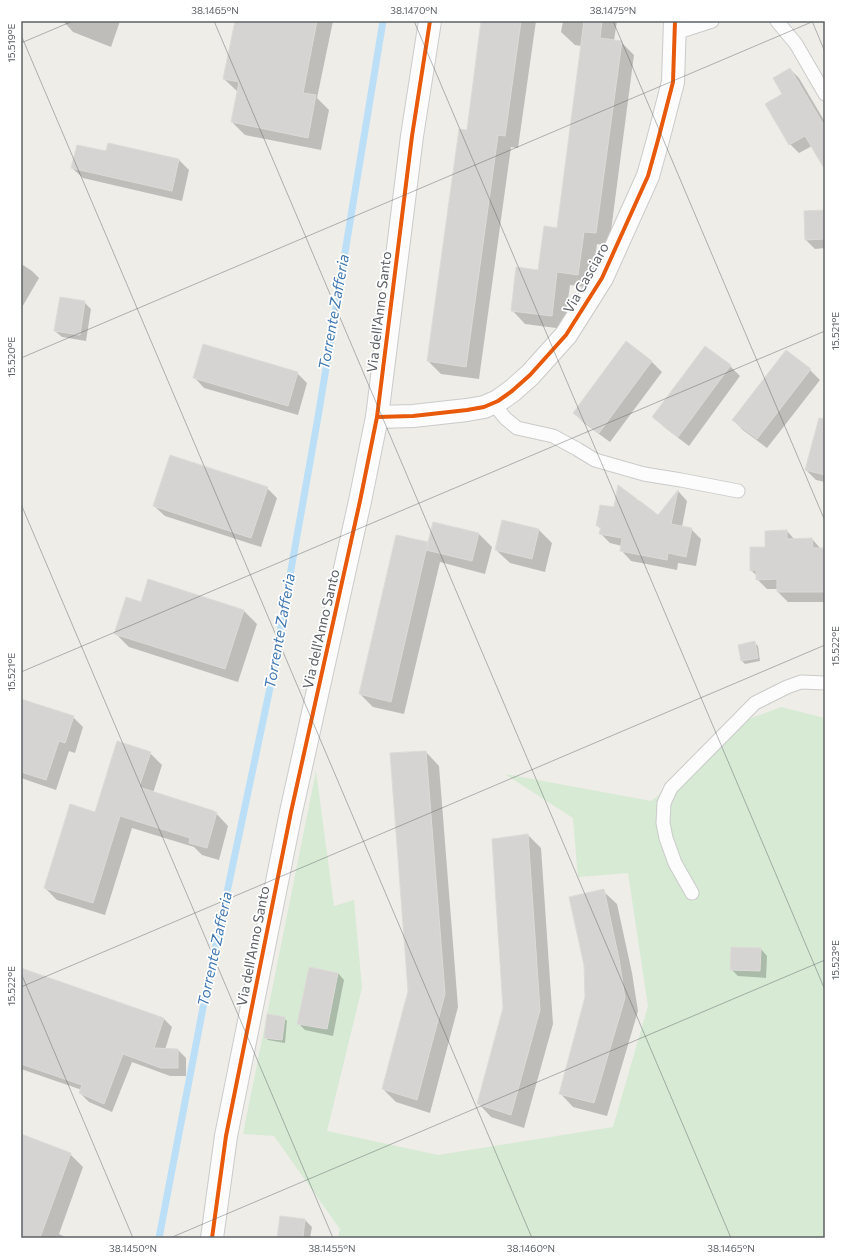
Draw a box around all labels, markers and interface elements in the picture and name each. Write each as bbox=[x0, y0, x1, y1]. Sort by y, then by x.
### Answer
text: 38.1465°N bbox=[191, 4, 239, 16]
text: 38.1470°N bbox=[390, 4, 438, 16]
text: 38.1475°N bbox=[590, 4, 636, 16]
text: 15.519°E bbox=[5, 23, 17, 62]
street label: Via Casciaro bbox=[559, 239, 612, 316]
street label: Via dell'Anno Santo bbox=[363, 250, 394, 374]
water label: Torrente Zafferia bbox=[314, 252, 352, 371]
text: 15.521°E bbox=[829, 312, 841, 350]
text: 15.520°E bbox=[5, 337, 17, 377]
street label: Via dell'Anno Santo bbox=[298, 567, 343, 690]
water label: Torrente Zafferia bbox=[260, 571, 298, 690]
text: 15.522°E bbox=[829, 626, 841, 666]
text: 15.521°E bbox=[5, 653, 17, 691]
street label: Via dell'Anno Santo bbox=[233, 884, 273, 1007]
water label: Torrente Zafferia bbox=[193, 889, 235, 1008]
text: 15.523°E bbox=[829, 940, 841, 980]
text: 15.522°E bbox=[5, 966, 17, 1006]
text: 38.1450°N bbox=[109, 1242, 157, 1254]
text: 38.1455°N bbox=[308, 1242, 356, 1254]
text: 38.1460°N bbox=[507, 1242, 555, 1254]
text: 38.1465°N bbox=[707, 1242, 755, 1254]

